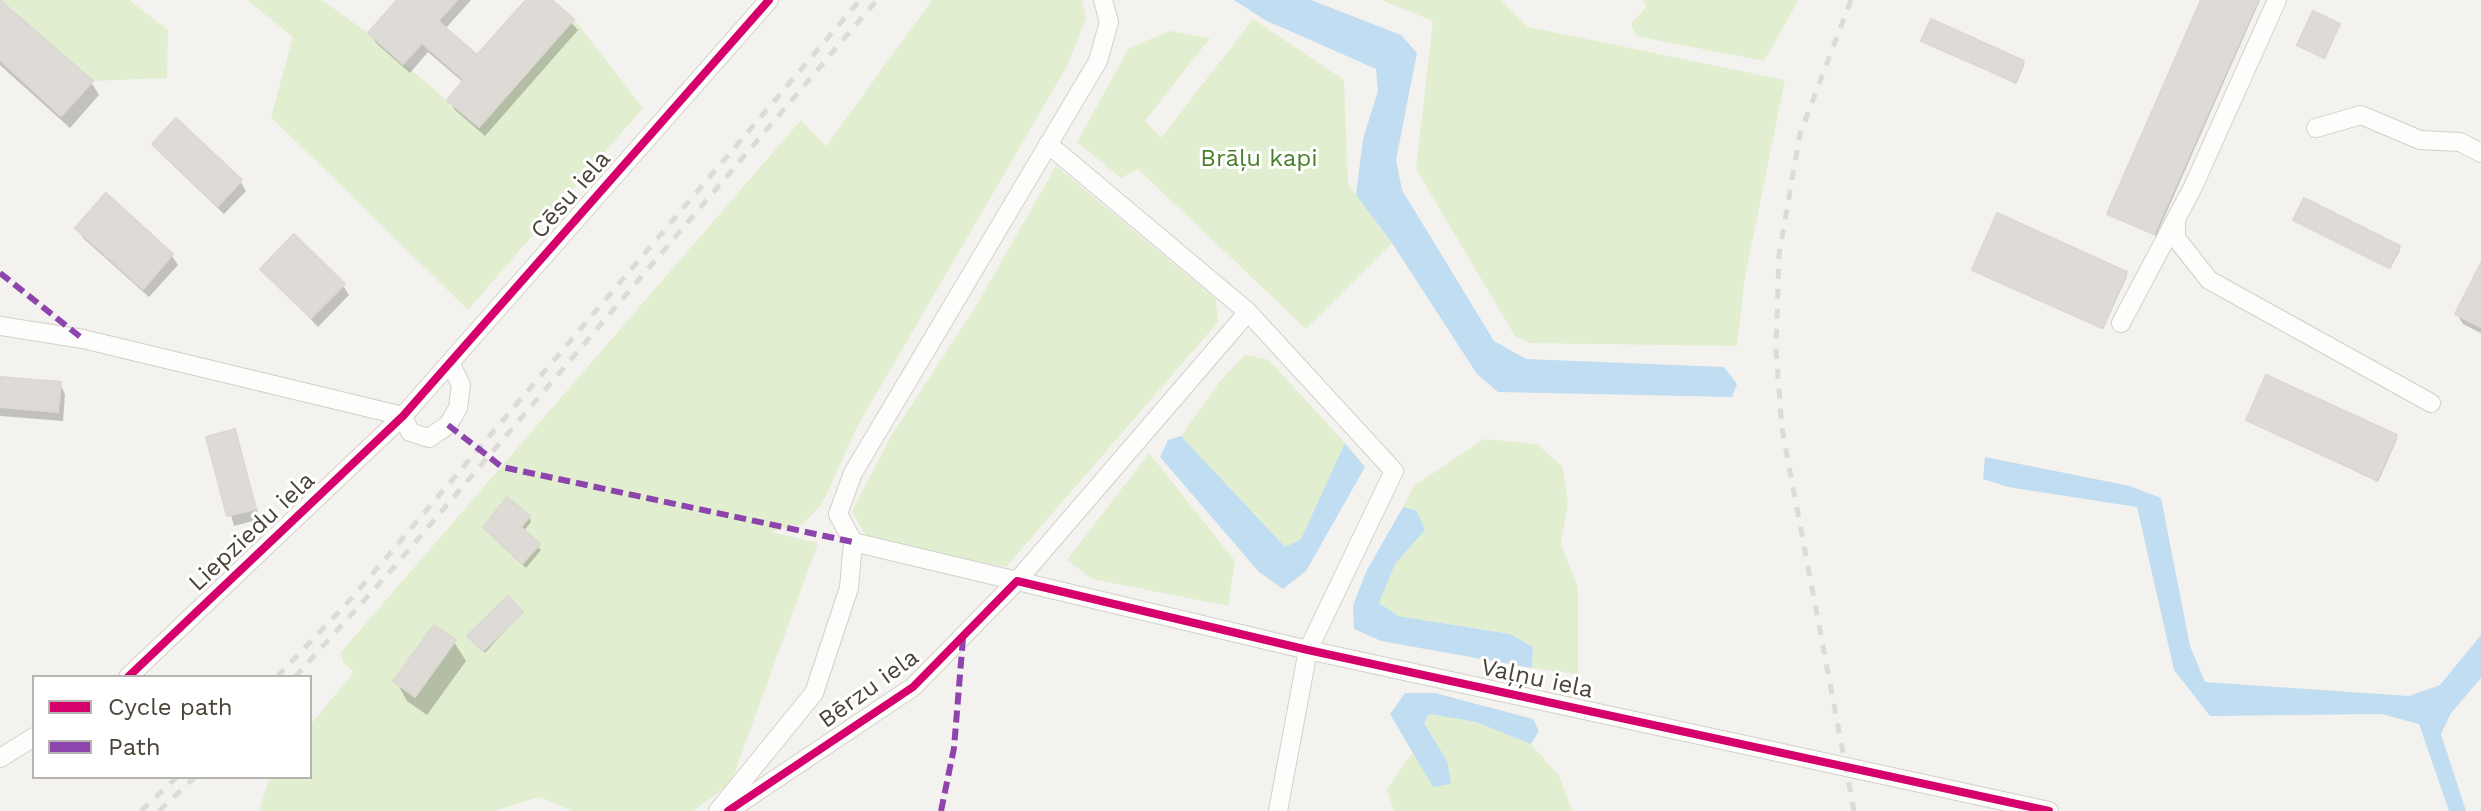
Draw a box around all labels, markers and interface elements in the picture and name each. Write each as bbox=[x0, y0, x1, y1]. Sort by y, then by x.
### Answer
street label: Cēsu iela bbox=[525, 145, 617, 245]
park label: Brāļu kapi bbox=[1200, 145, 1318, 173]
street label: Liepziedu iela bbox=[183, 466, 321, 598]
street label: Bērzu iela bbox=[813, 643, 925, 735]
street label: Vaļņu iela bbox=[1478, 653, 1596, 705]
legend bbox=[32, 675, 312, 779]
text: Cycle path bbox=[108, 693, 233, 721]
text: Path bbox=[108, 733, 161, 761]

